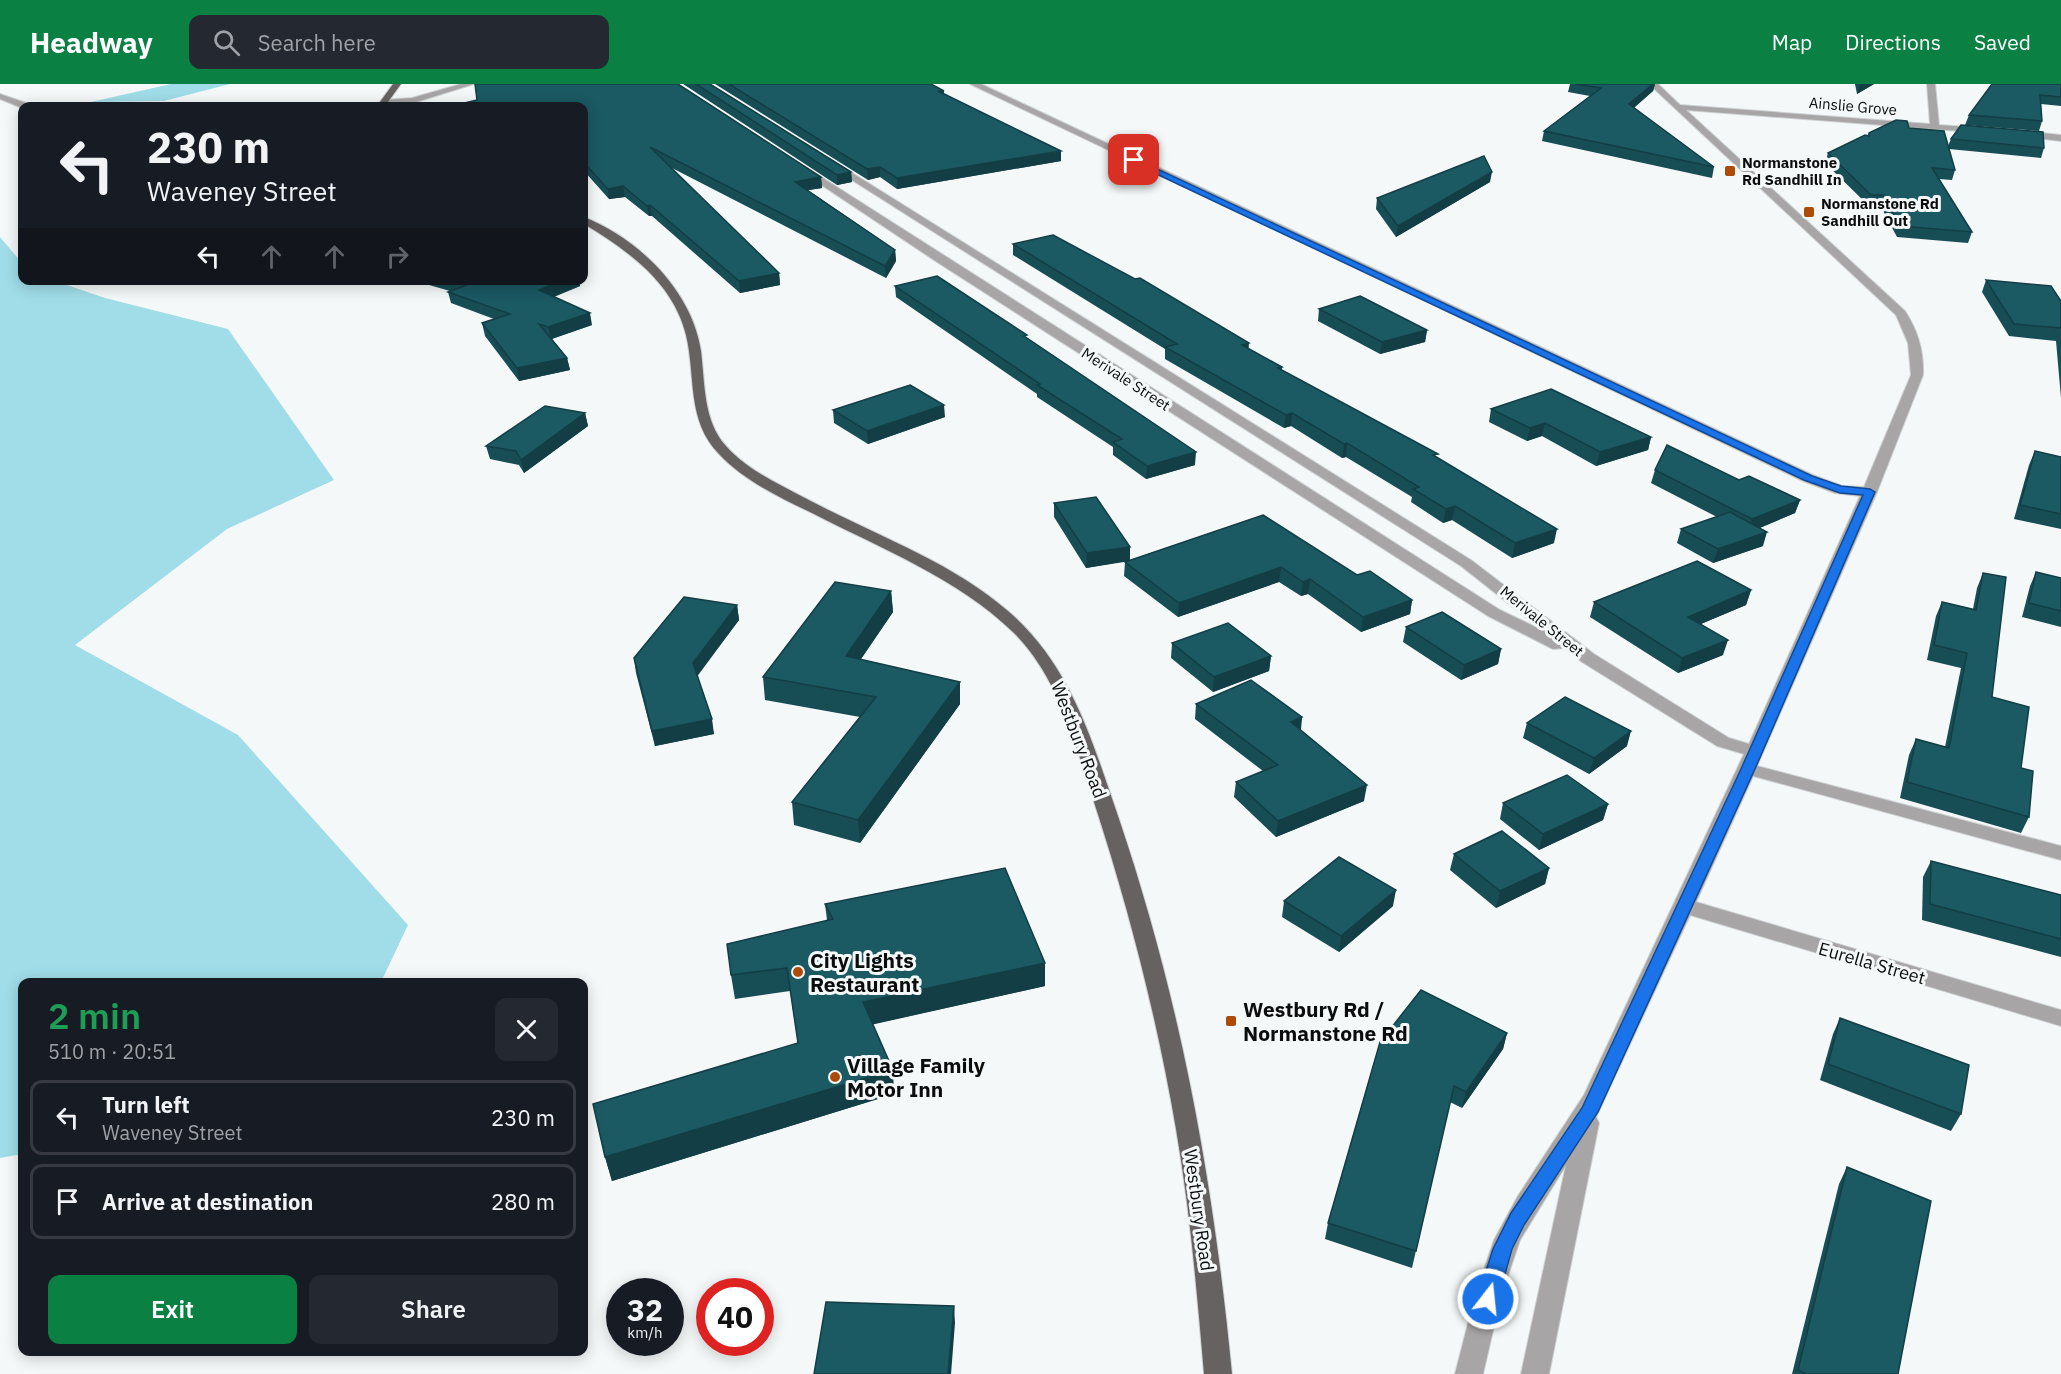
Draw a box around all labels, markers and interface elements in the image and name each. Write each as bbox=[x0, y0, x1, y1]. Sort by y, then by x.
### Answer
search box bbox=[189, 15, 609, 69]
text: Headway bbox=[30, 24, 153, 61]
icon: search bbox=[210, 26, 243, 59]
text: Search here bbox=[258, 28, 376, 57]
text: Map bbox=[1772, 28, 1812, 56]
text: Directions bbox=[1845, 28, 1941, 56]
text: Saved bbox=[1974, 28, 2031, 56]
street label: Ainslie Grove bbox=[1808, 93, 1898, 119]
text: 230 m bbox=[147, 120, 270, 175]
icon: left bbox=[48, 126, 126, 204]
pin bbox=[1108, 134, 1159, 185]
icon: arrive bbox=[1117, 143, 1150, 176]
place label: Normanstone Rd Sandhill In bbox=[1742, 153, 1842, 189]
marker: Normanstone Rd Sandhill In bbox=[1723, 164, 1737, 178]
text: Waveney Street bbox=[147, 173, 337, 208]
place label: Normanstone Rd Sandhill Out bbox=[1821, 194, 1939, 230]
marker: Normanstone Rd Sandhill Out bbox=[1802, 205, 1816, 219]
icon: left bbox=[192, 240, 225, 273]
icon: ahead bbox=[255, 240, 288, 273]
icon: ahead bbox=[318, 240, 351, 273]
icon: right bbox=[381, 240, 414, 273]
street label: Merivale Street bbox=[1078, 343, 1174, 415]
street label: Merivale Street bbox=[1496, 582, 1588, 660]
street label: Westbury Road bbox=[1046, 679, 1112, 801]
street label: Eurella Street bbox=[1816, 937, 1928, 989]
place label: City Lights Restaurant bbox=[810, 946, 919, 998]
marker: City Lights Restaurant bbox=[791, 965, 805, 979]
text: 2 min bbox=[48, 992, 141, 1039]
place label: Westbury Rd / Normanstone Rd bbox=[1243, 995, 1408, 1047]
button: close bbox=[495, 998, 558, 1061]
marker: Westbury Rd / Normanstone Rd bbox=[1224, 1014, 1238, 1028]
text: 510 m · 20:51 bbox=[48, 1038, 176, 1065]
place label: Village Family Motor Inn bbox=[847, 1051, 986, 1103]
marker: Village Family Motor Inn bbox=[828, 1070, 842, 1084]
text: Turn left bbox=[102, 1090, 190, 1119]
icon: left bbox=[51, 1101, 84, 1134]
text: 230 m bbox=[491, 1103, 555, 1132]
text: Waveney Street bbox=[102, 1119, 243, 1146]
street label: Westbury Road bbox=[1179, 1148, 1219, 1272]
icon: arrive bbox=[51, 1185, 84, 1218]
text: Arrive at destination bbox=[102, 1187, 313, 1216]
text: 280 m bbox=[491, 1187, 555, 1216]
position arrow bbox=[1456, 1267, 1520, 1331]
button: Exit bbox=[48, 1275, 297, 1344]
button: Share bbox=[309, 1275, 558, 1344]
speed limit sign: 40 bbox=[696, 1278, 774, 1356]
text: 32 bbox=[627, 1290, 663, 1329]
text: km/h bbox=[627, 1323, 663, 1342]

